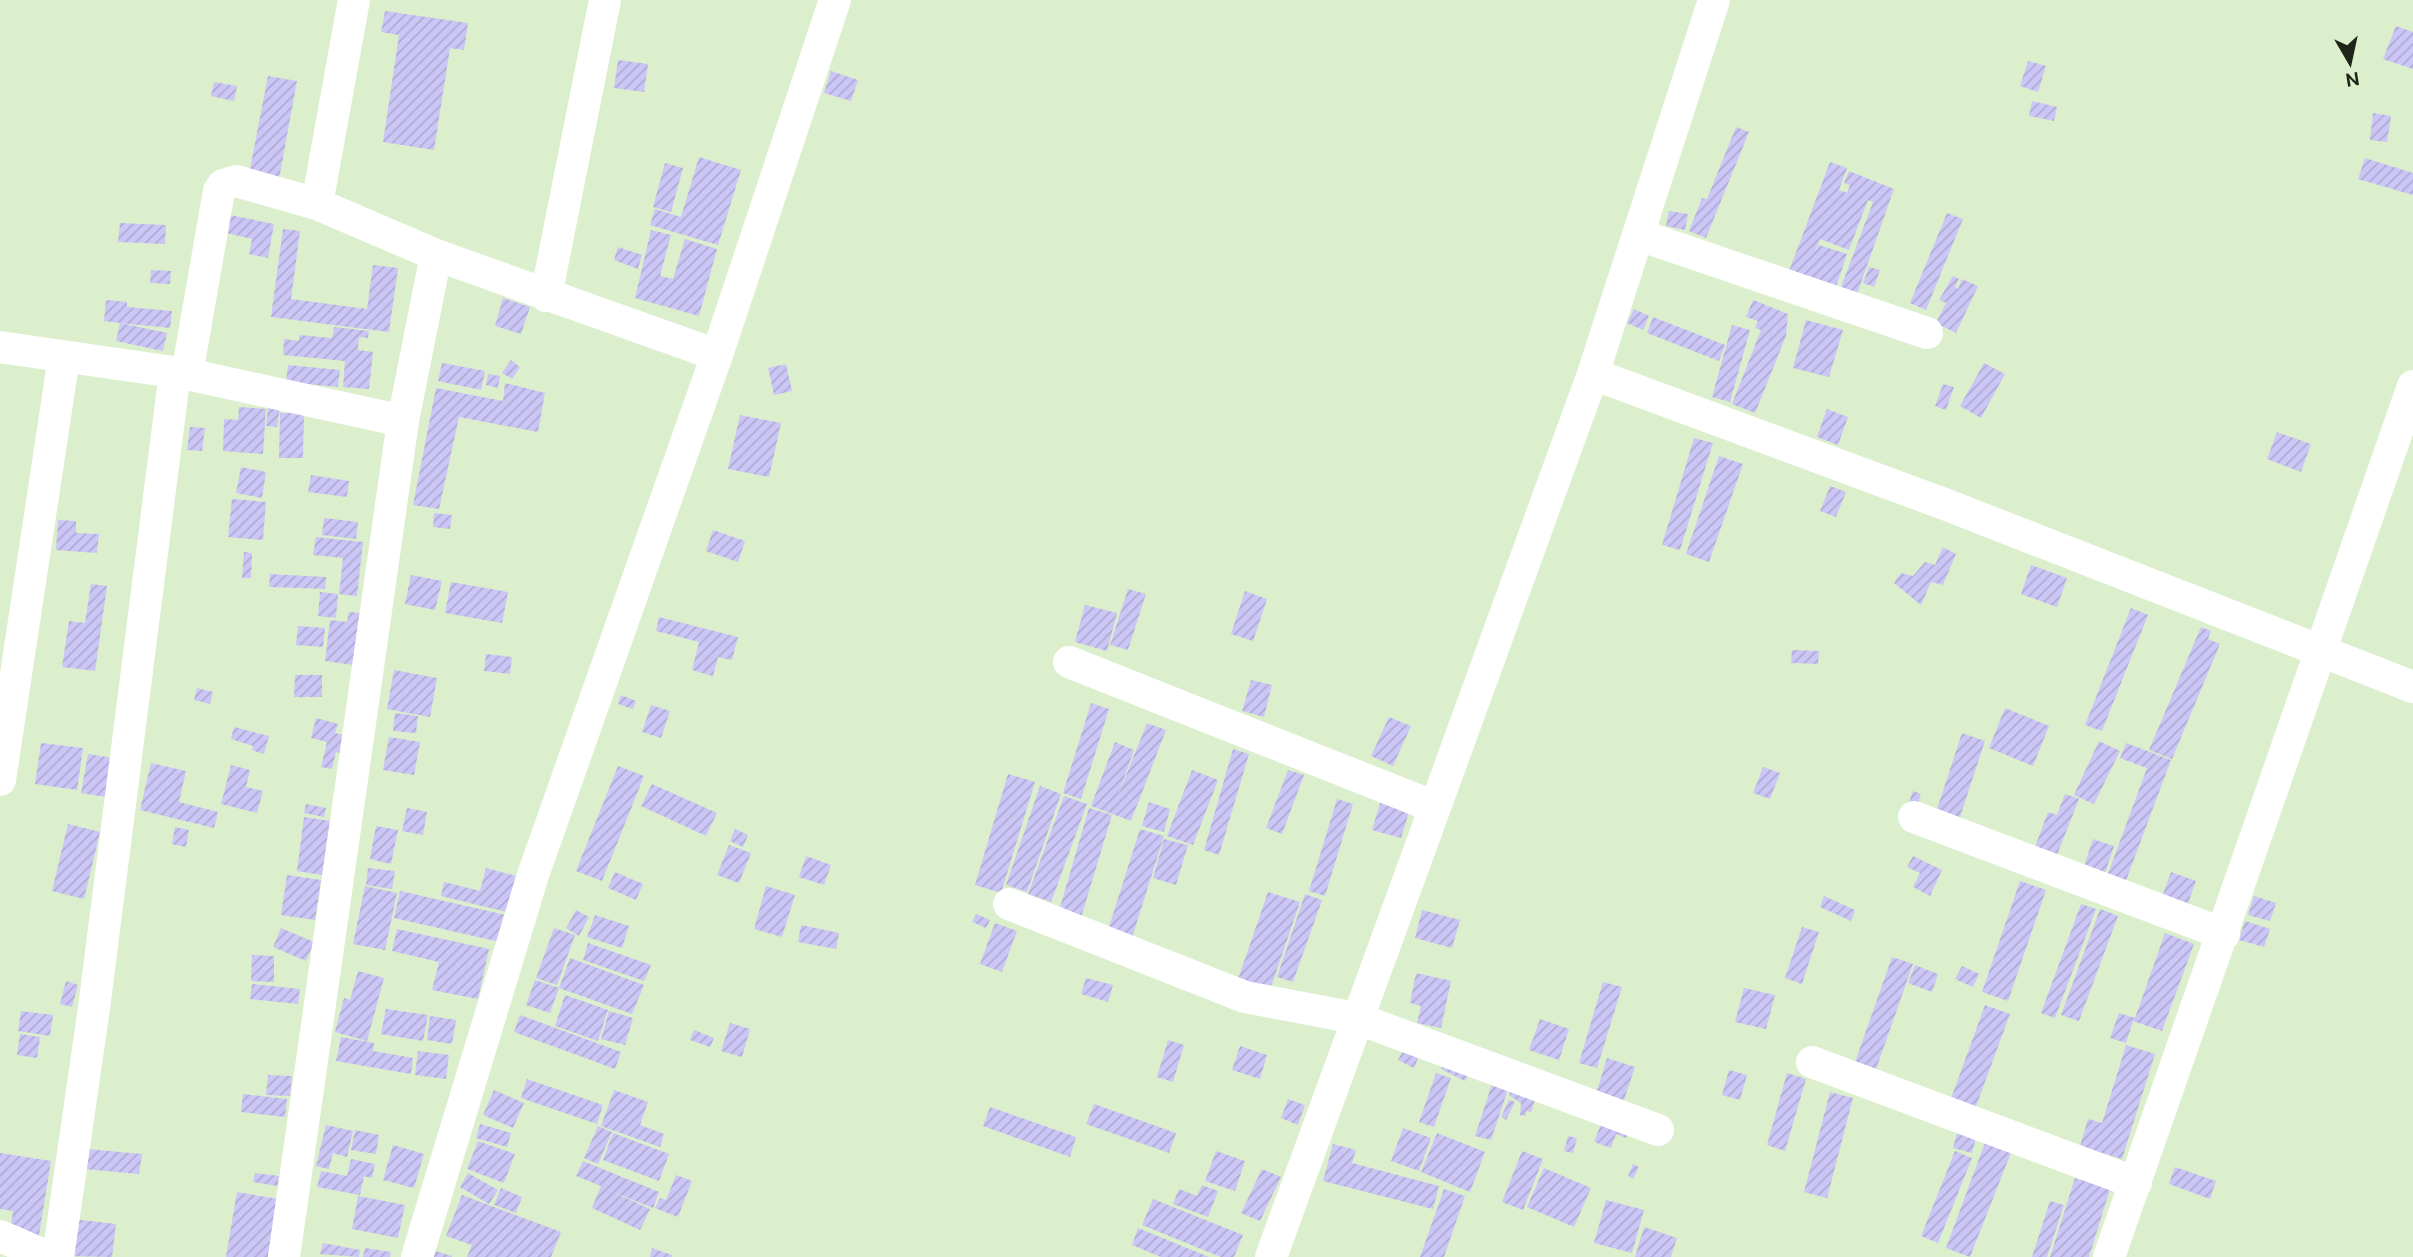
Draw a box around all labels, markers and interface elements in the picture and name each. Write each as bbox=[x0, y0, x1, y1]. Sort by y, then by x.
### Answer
north arrow bbox=[2315, 28, 2385, 98]
text: N bbox=[2344, 68, 2361, 92]

